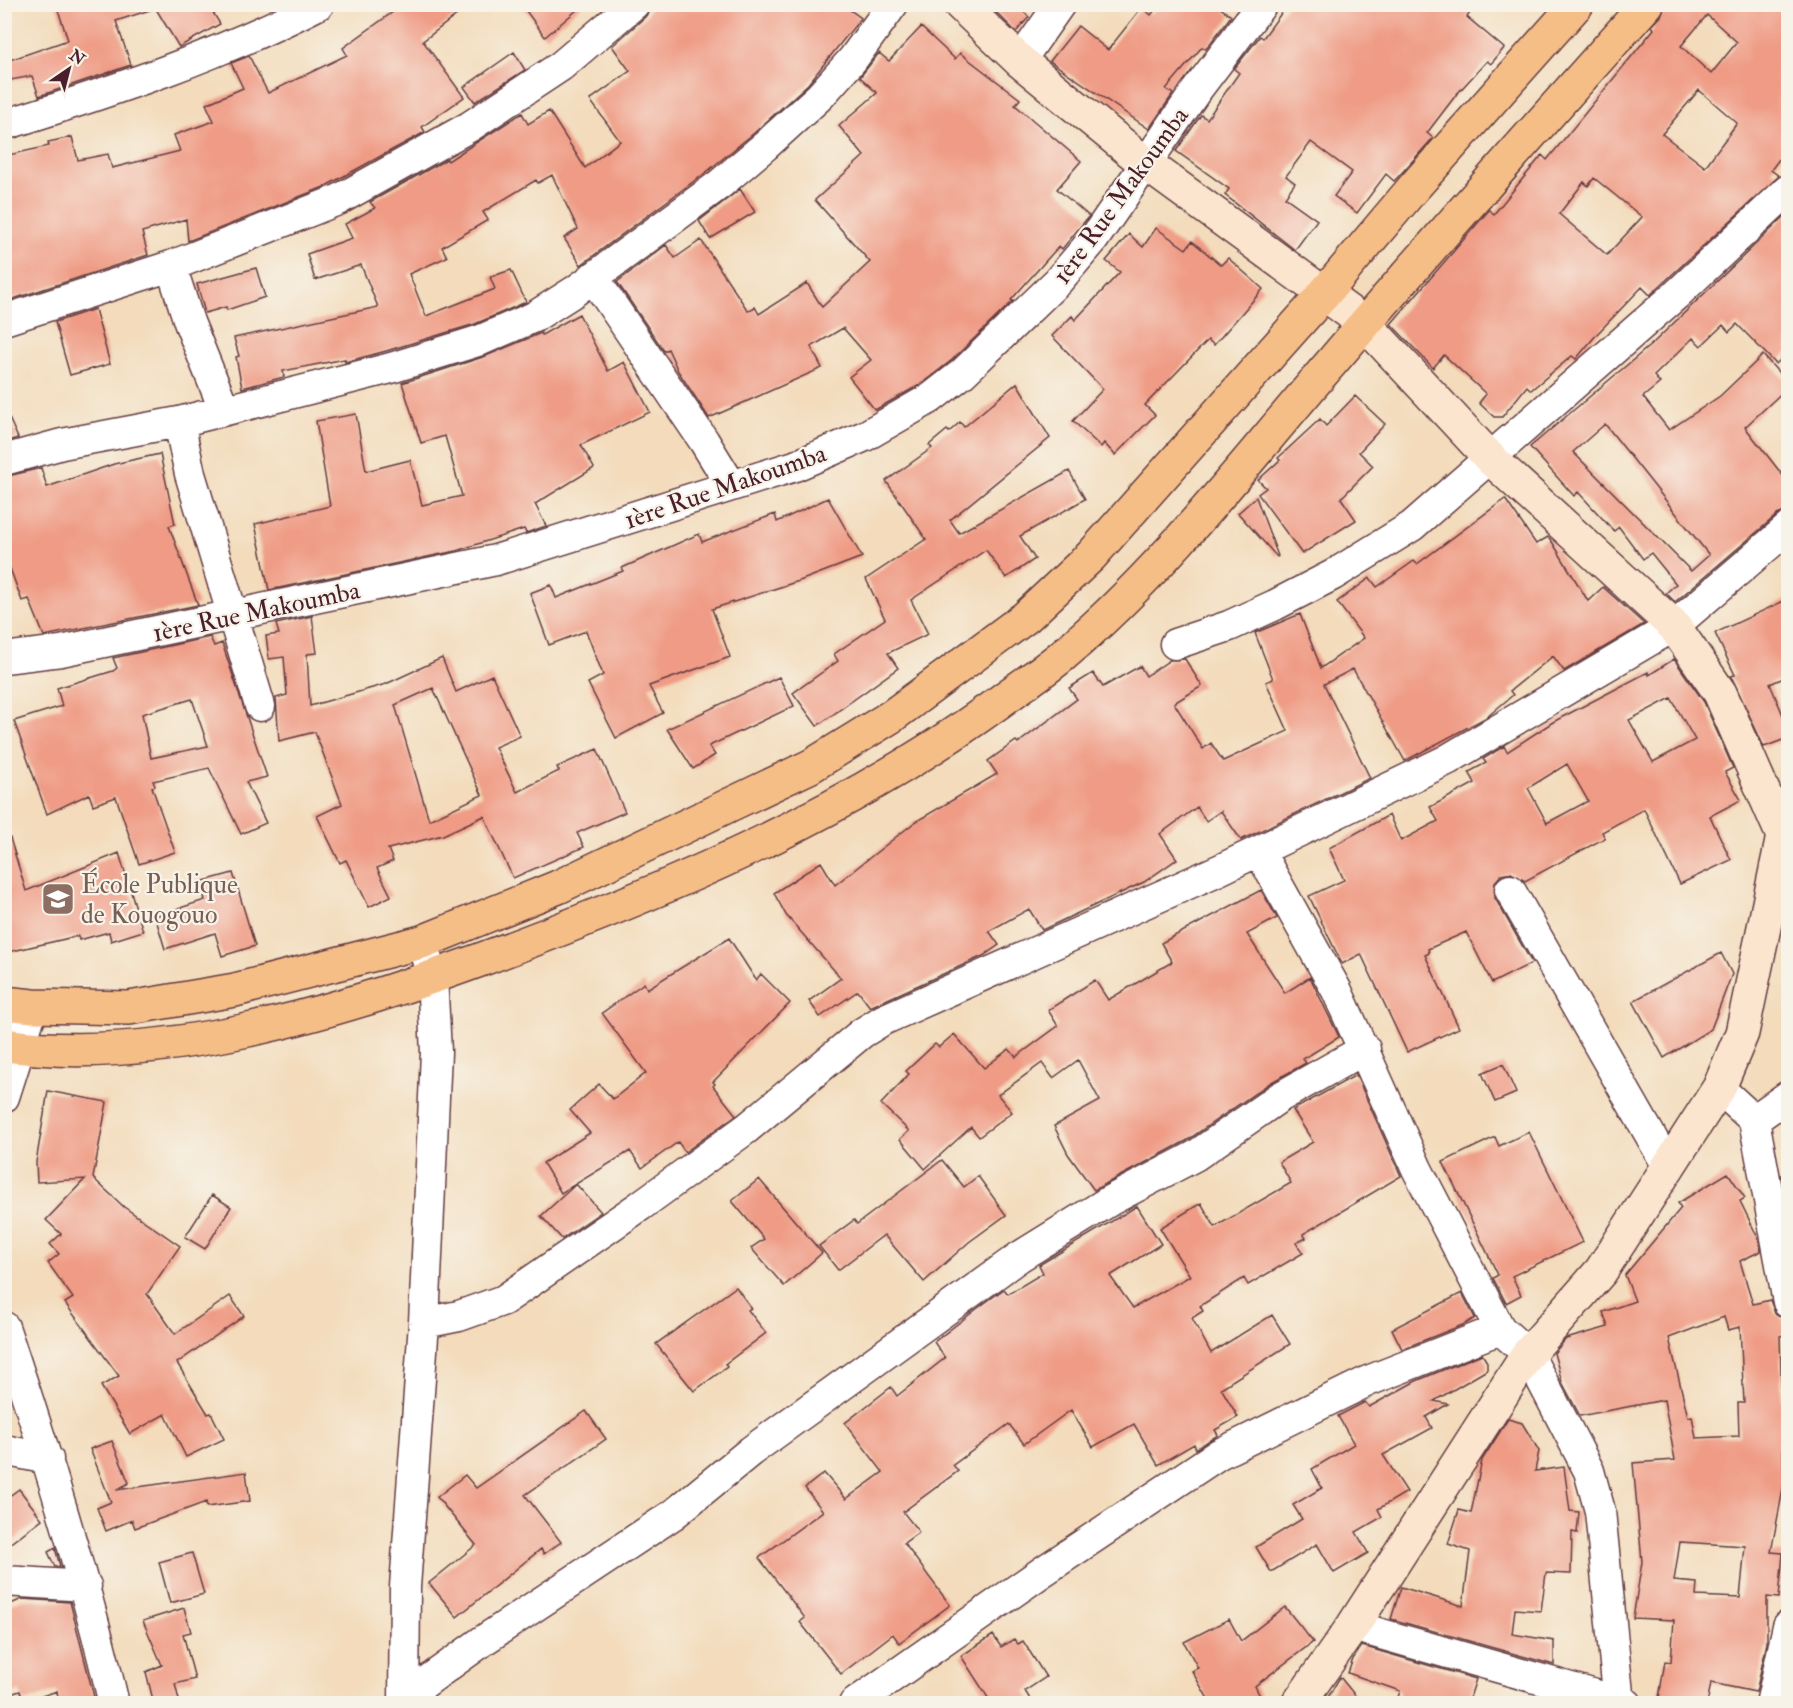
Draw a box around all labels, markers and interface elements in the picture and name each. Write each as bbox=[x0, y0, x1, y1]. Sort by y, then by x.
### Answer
north arrow bbox=[39, 39, 99, 99]
text: N bbox=[65, 45, 89, 70]
street label: 1ère Rue Makoumba bbox=[1046, 100, 1196, 290]
street label: 1ère Rue Makoumba bbox=[620, 437, 831, 536]
street label: 1ère Rue Makoumba bbox=[150, 574, 363, 650]
place label: École Publique de Kouogouo bbox=[81, 867, 238, 931]
school or university icon: École Publique de Kouogouo bbox=[40, 881, 76, 917]

